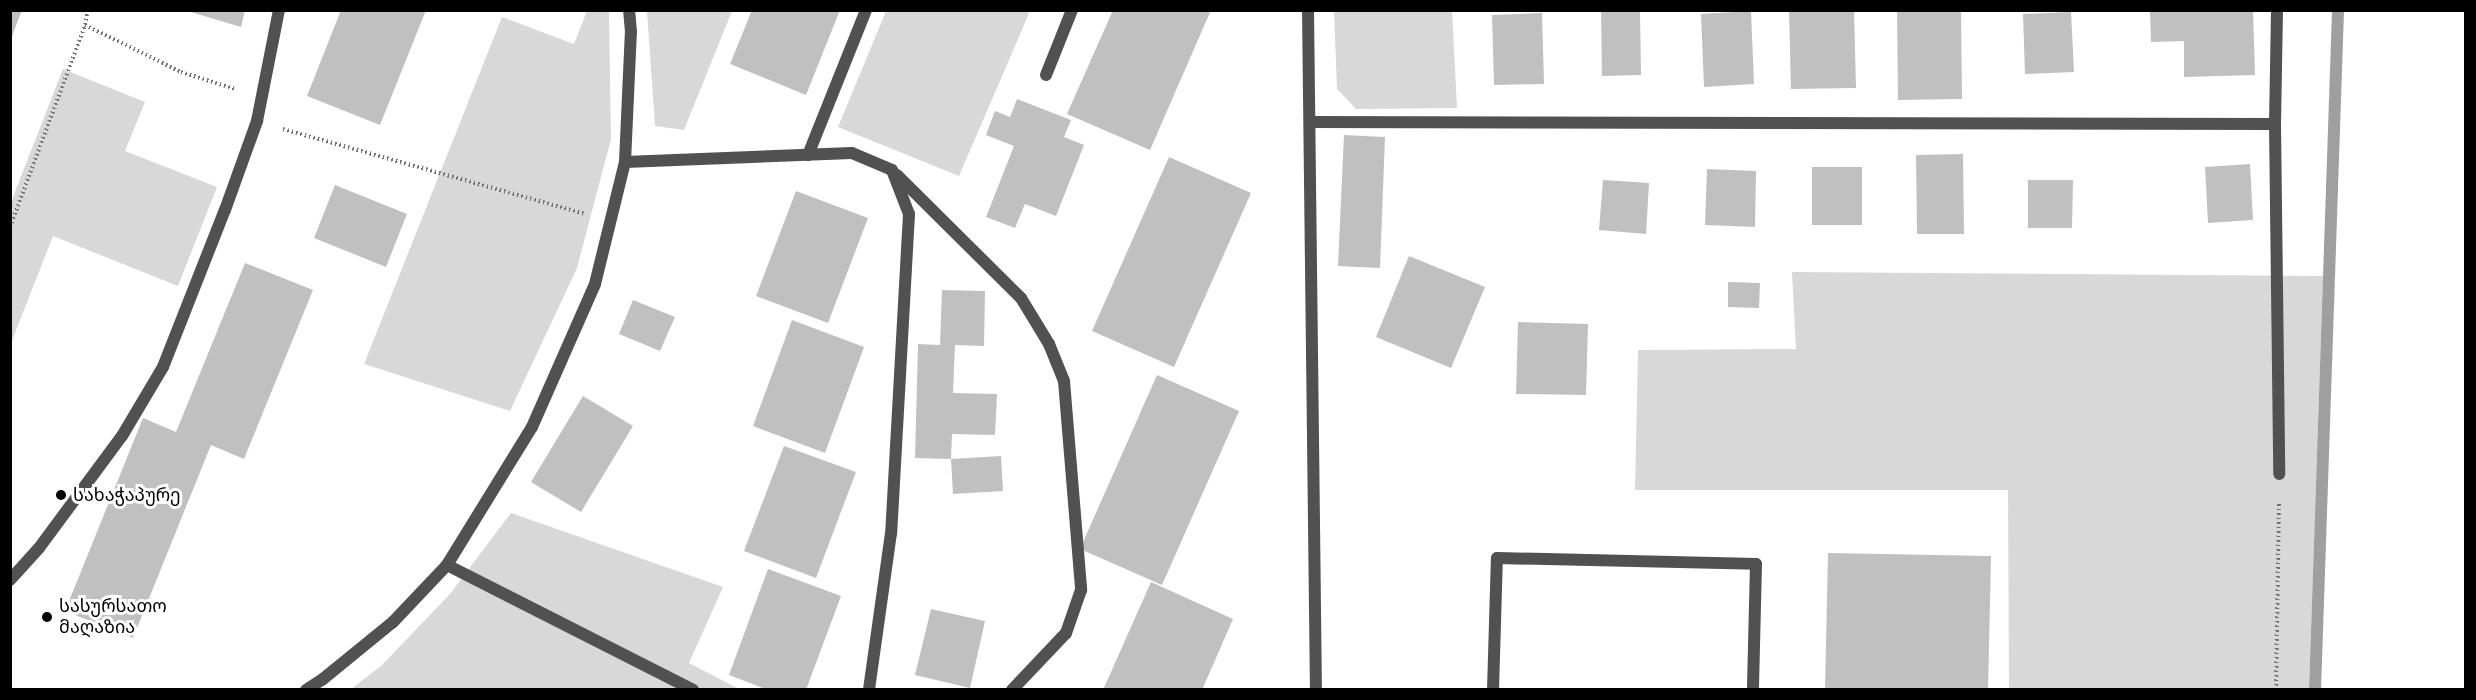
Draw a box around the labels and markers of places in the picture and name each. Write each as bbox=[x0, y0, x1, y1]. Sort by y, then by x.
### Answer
place label: სახაჭაპურე bbox=[73, 484, 181, 506]
marker: სახაჭაპურე bbox=[54, 488, 68, 502]
place label: სასურსათო მაღაზია bbox=[59, 596, 167, 638]
marker: სასურსათო მაღაზია bbox=[40, 610, 54, 624]

